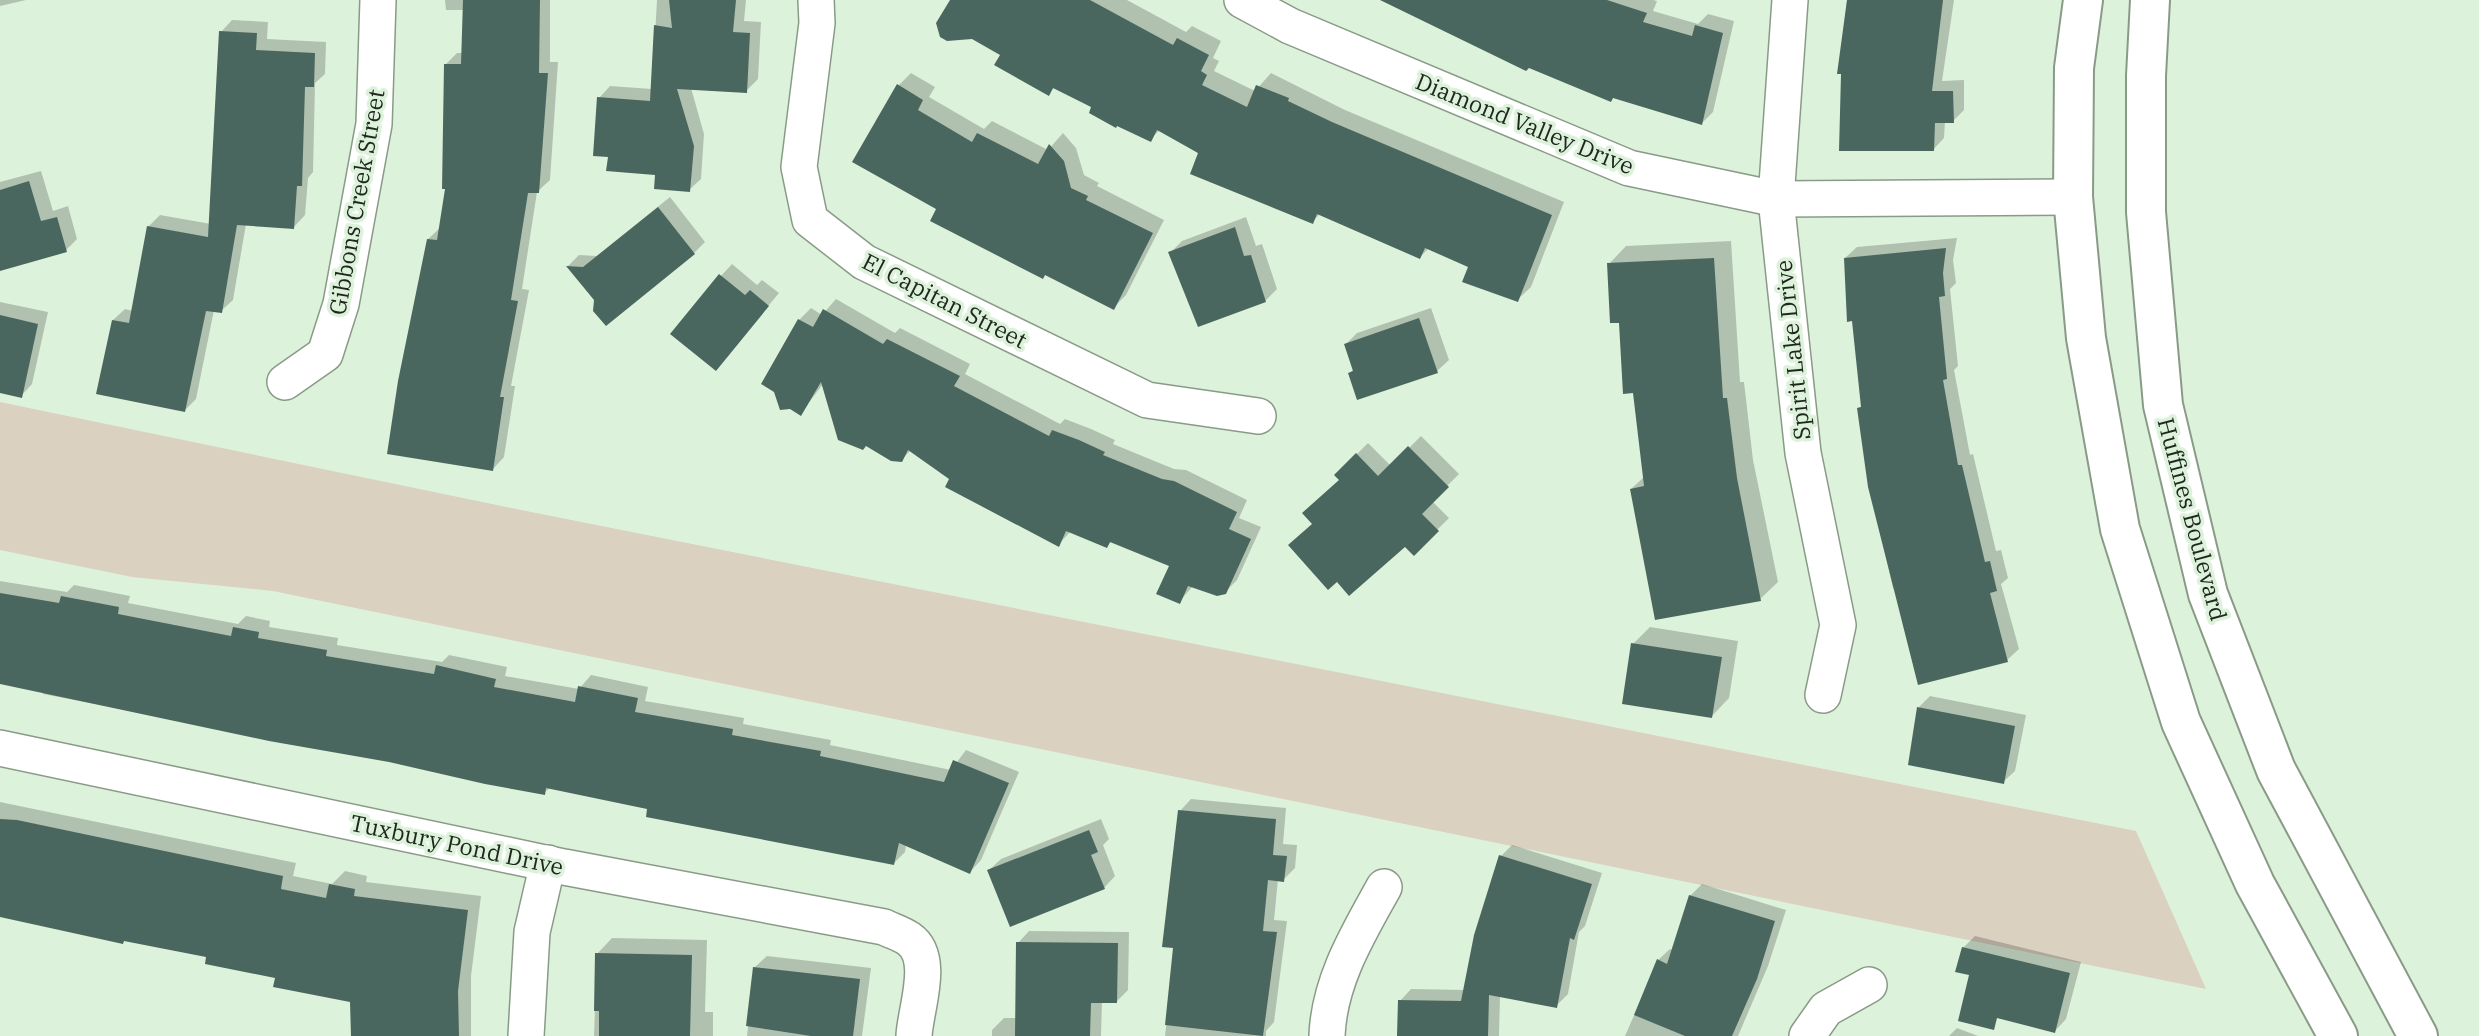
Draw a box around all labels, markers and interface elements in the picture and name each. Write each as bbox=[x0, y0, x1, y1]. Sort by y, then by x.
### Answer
street label: Diamond Valley Drive bbox=[1411, 65, 1639, 181]
street label: Gibbons Creek Street bbox=[321, 87, 391, 317]
street label: El Capitan Street bbox=[858, 246, 1032, 354]
street label: Spirit Lake Drive bbox=[1768, 259, 1816, 441]
street label: Huffines Boulevard bbox=[2151, 414, 2235, 624]
street label: Tuxbury Pond Drive bbox=[348, 807, 566, 881]

